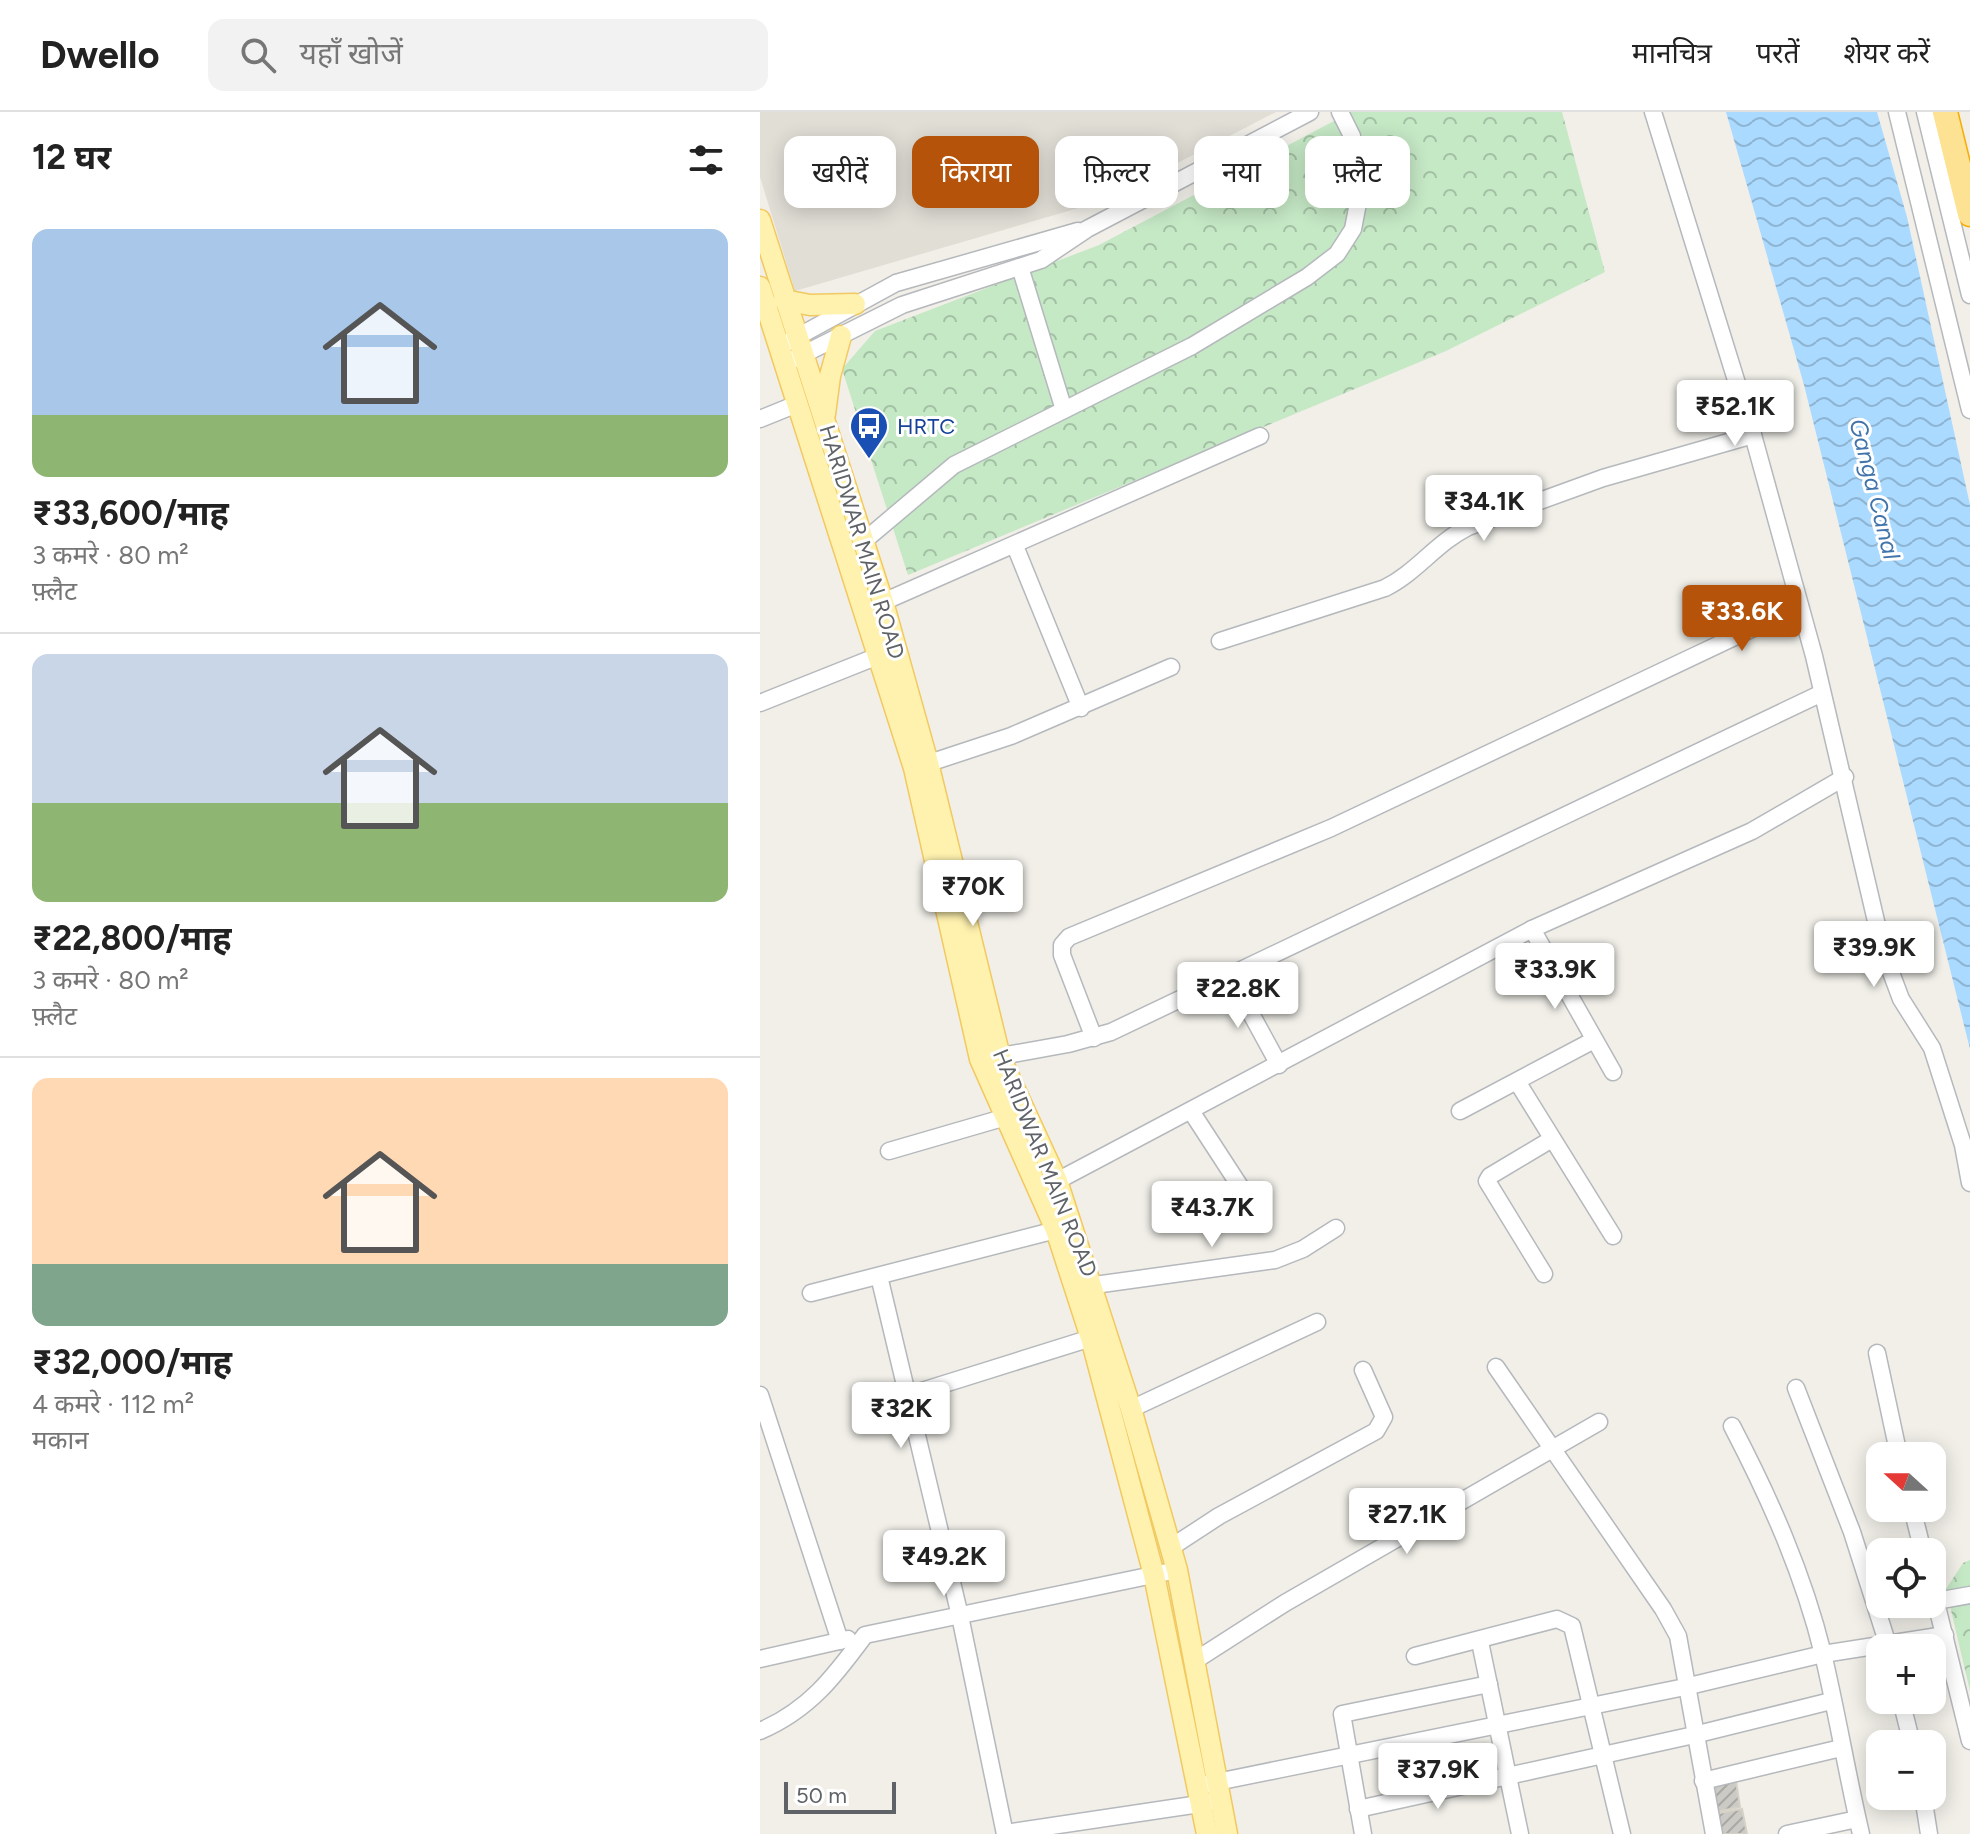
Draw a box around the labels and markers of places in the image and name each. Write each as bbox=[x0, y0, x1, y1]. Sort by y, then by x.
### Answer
pin: ₹52.1K bbox=[1670, 380, 1800, 448]
bus stop icon: HRTC bbox=[848, 405, 890, 460]
place label: HRTC bbox=[897, 413, 955, 440]
pin: ₹34.1K bbox=[1419, 475, 1549, 543]
pin: ₹33.6K bbox=[1677, 585, 1807, 653]
pin: ₹70K bbox=[926, 860, 1020, 928]
pin: ₹39.9K bbox=[1809, 921, 1939, 989]
pin: ₹33.9K bbox=[1490, 943, 1620, 1011]
pin: ₹22.8K bbox=[1173, 962, 1303, 1030]
pin: ₹43.7K bbox=[1147, 1181, 1277, 1249]
pin: ₹32K bbox=[854, 1382, 948, 1450]
pin: ₹27.1K bbox=[1342, 1488, 1472, 1556]
pin: ₹49.2K bbox=[879, 1530, 1009, 1598]
pin: ₹37.9K bbox=[1373, 1743, 1503, 1811]

